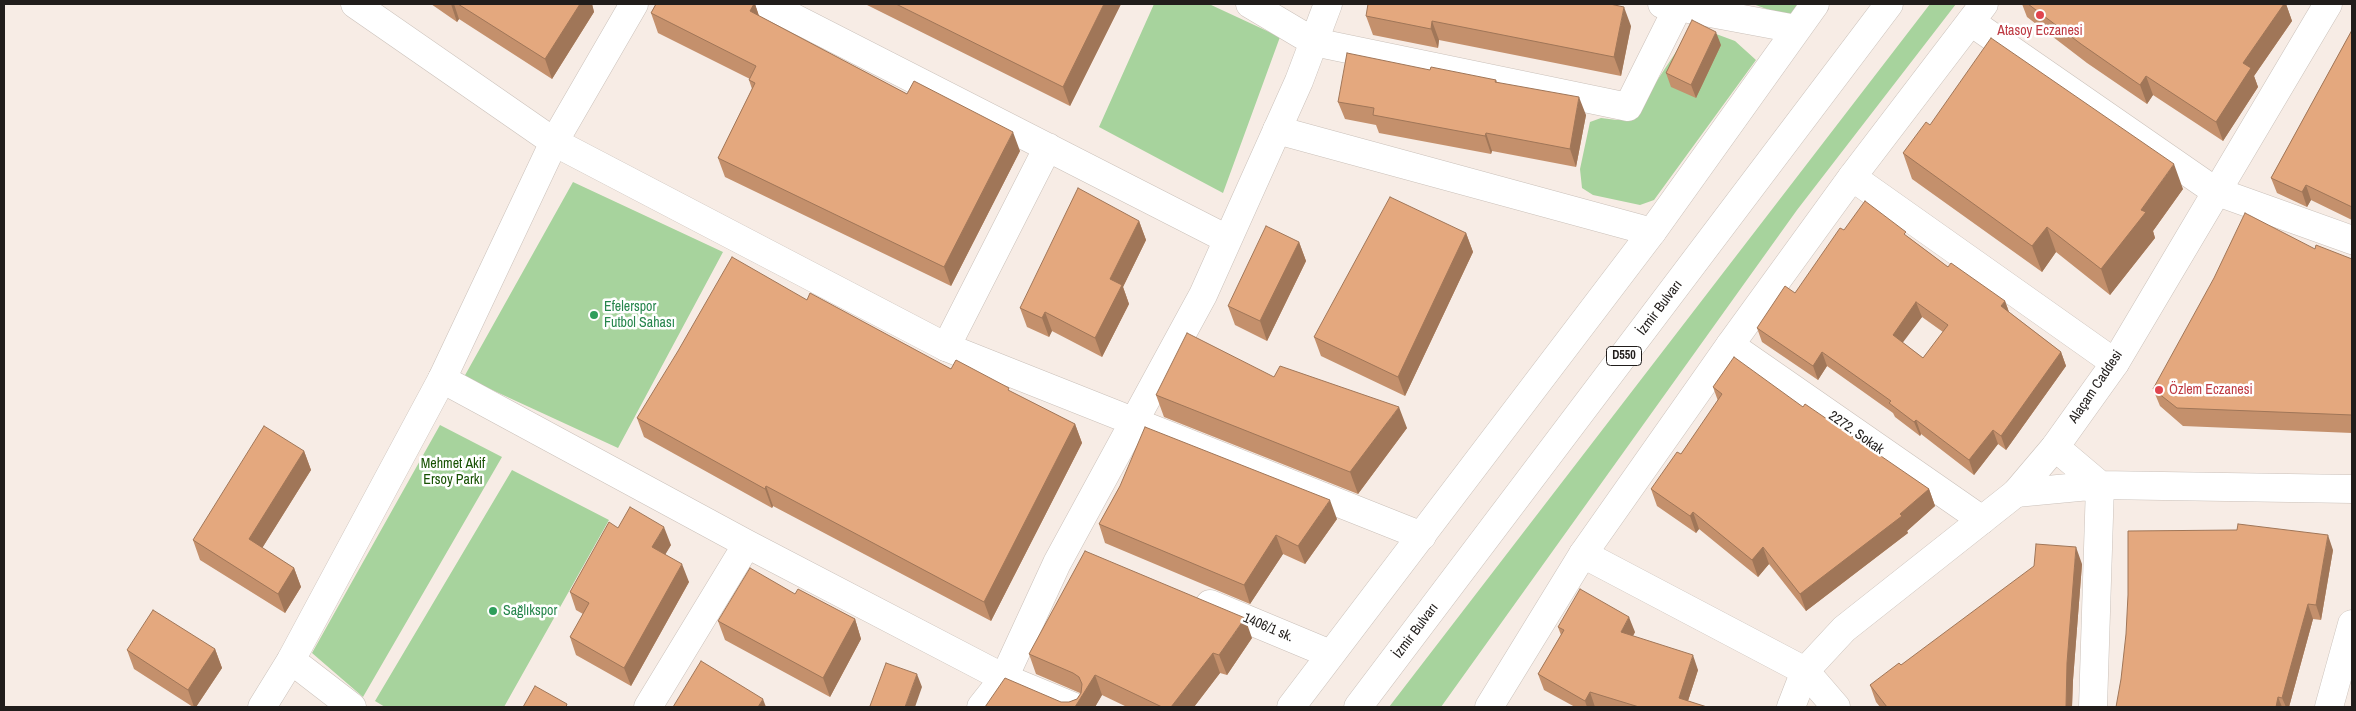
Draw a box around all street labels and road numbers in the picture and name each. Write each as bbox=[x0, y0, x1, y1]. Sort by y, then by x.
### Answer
street label: İzmir Bulvarı bbox=[1634, 277, 1686, 339]
road number: D550 bbox=[1606, 346, 1642, 366]
street label: Alaçam Caddesi bbox=[2065, 347, 2127, 427]
street label: 2272. Sokak bbox=[1825, 408, 1887, 458]
street label: İzmir Bulvarı bbox=[1390, 600, 1442, 662]
street label: 1406/1 sk. bbox=[1240, 610, 1296, 646]

